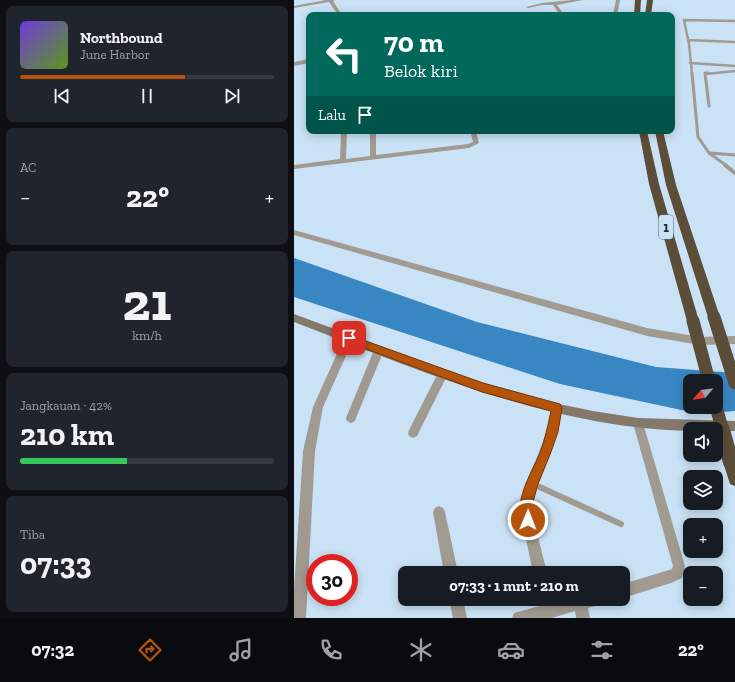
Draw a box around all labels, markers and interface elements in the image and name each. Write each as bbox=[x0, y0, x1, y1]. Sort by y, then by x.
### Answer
text: 70 m bbox=[384, 26, 444, 59]
icon: left bbox=[318, 28, 370, 80]
text: Northbound bbox=[80, 29, 163, 47]
text: June Harbor bbox=[80, 47, 150, 62]
text: Belok kiri bbox=[384, 60, 458, 82]
icon: previous bbox=[51, 85, 73, 107]
icon: pause bbox=[136, 85, 158, 107]
icon: next bbox=[221, 85, 243, 107]
icon: arrive bbox=[354, 104, 376, 126]
text: Lalu bbox=[318, 106, 346, 124]
text: AC bbox=[20, 160, 37, 175]
text: 22° bbox=[126, 179, 169, 215]
text: − bbox=[20, 184, 30, 211]
text: + bbox=[265, 184, 274, 211]
road number: 1 bbox=[659, 215, 673, 239]
text: 21 bbox=[123, 271, 171, 333]
pin bbox=[332, 321, 366, 355]
icon: arrive bbox=[338, 327, 360, 349]
text: km/h bbox=[132, 328, 162, 343]
north arrow bbox=[683, 374, 723, 414]
map controls bbox=[683, 374, 723, 606]
text: Jangkauan · 42% bbox=[20, 398, 112, 413]
text: 210 km bbox=[20, 417, 114, 453]
button: sound bbox=[683, 422, 723, 462]
button: layers bbox=[683, 470, 723, 510]
position arrow bbox=[507, 499, 549, 541]
button: + bbox=[683, 518, 723, 558]
text: Tiba bbox=[20, 527, 45, 542]
text: 07:33 bbox=[20, 546, 92, 582]
speed limit sign: 30 bbox=[306, 554, 358, 606]
button: − bbox=[683, 566, 723, 606]
text: 07:33 · 1 mnt · 210 m bbox=[449, 577, 579, 595]
icon: directions bbox=[136, 636, 164, 664]
icon: music bbox=[227, 636, 255, 664]
icon: phone bbox=[317, 636, 345, 664]
icon: climate bbox=[407, 636, 435, 664]
icon: car bbox=[497, 636, 525, 664]
icon: filters bbox=[588, 636, 616, 664]
text: 07:32 bbox=[31, 639, 74, 661]
text: 22° bbox=[678, 639, 704, 661]

